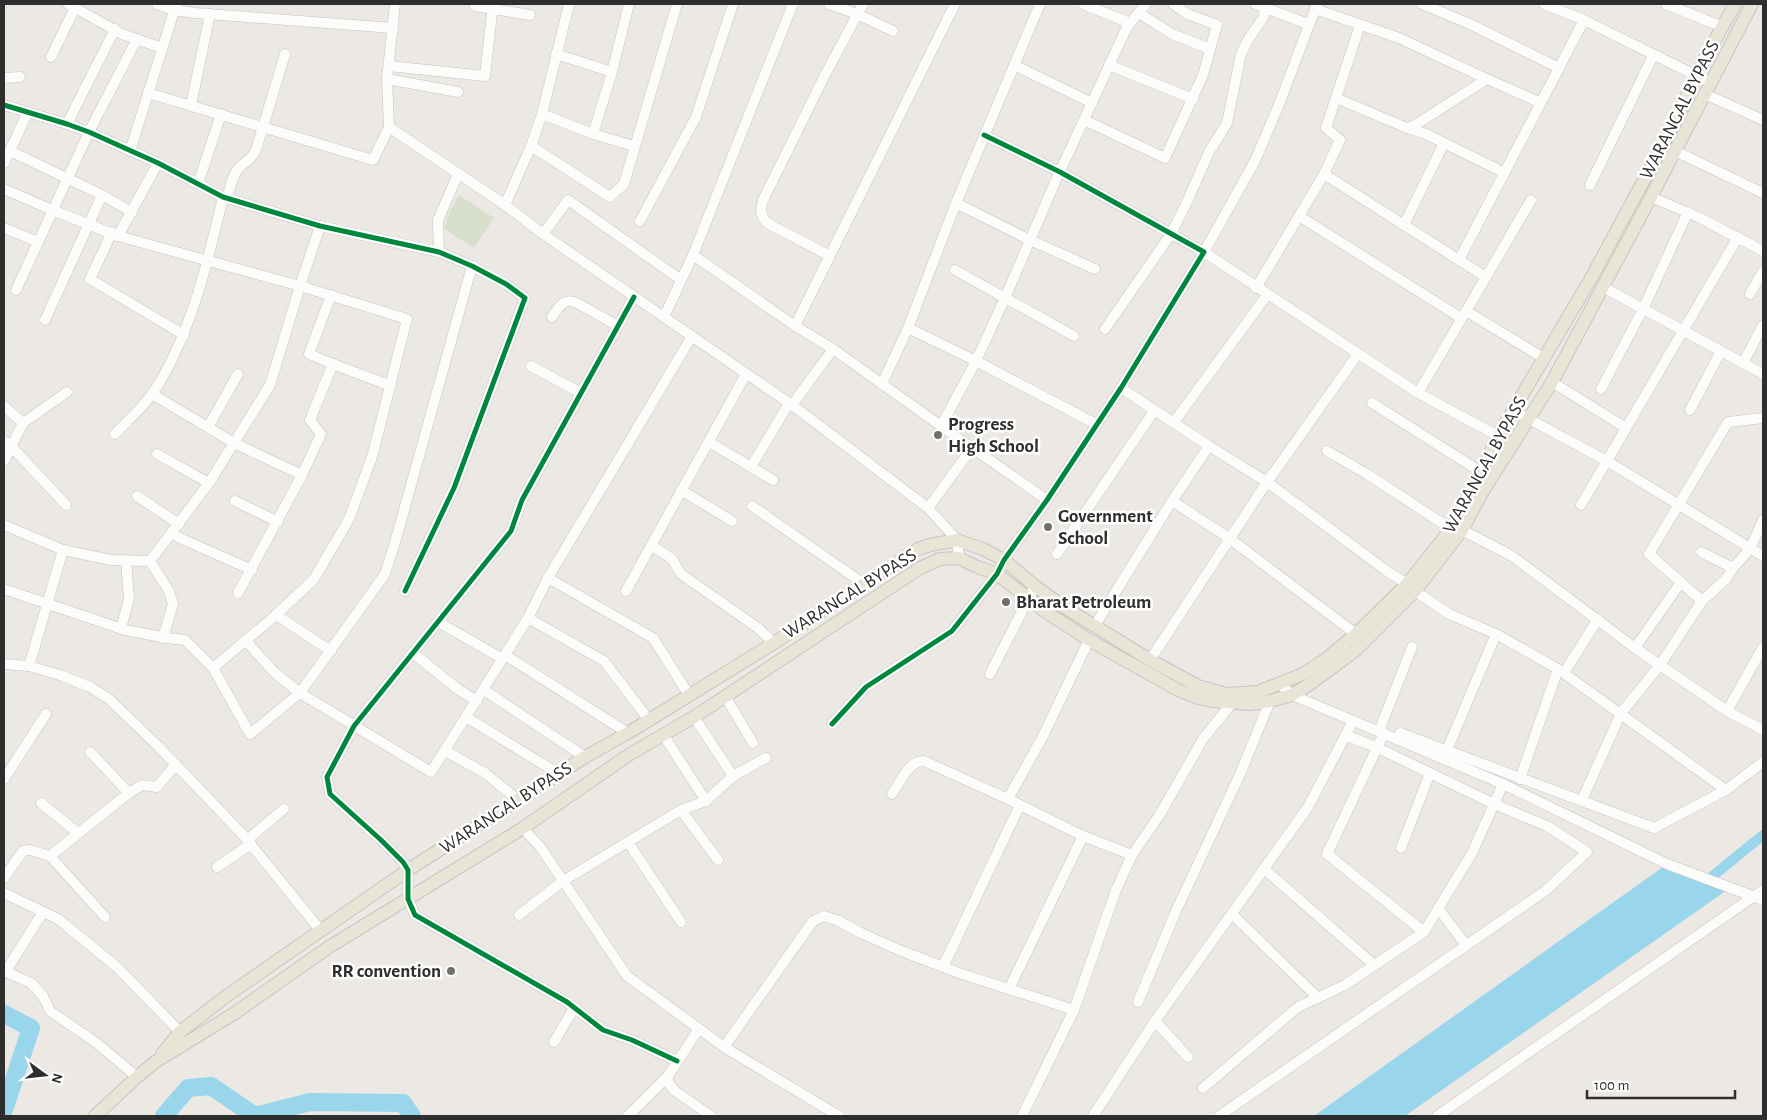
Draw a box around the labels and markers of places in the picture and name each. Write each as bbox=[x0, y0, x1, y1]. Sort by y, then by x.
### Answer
place label: Progress High School bbox=[948, 415, 1039, 456]
marker: Progress High School bbox=[932, 429, 944, 441]
place label: Government School bbox=[1058, 507, 1153, 548]
marker: Government School bbox=[1042, 521, 1054, 533]
place label: Bharat Petroleum bbox=[1016, 593, 1151, 612]
marker: Bharat Petroleum bbox=[1000, 596, 1012, 608]
place label: RR convention bbox=[331, 962, 441, 981]
marker: RR convention bbox=[445, 965, 457, 977]

